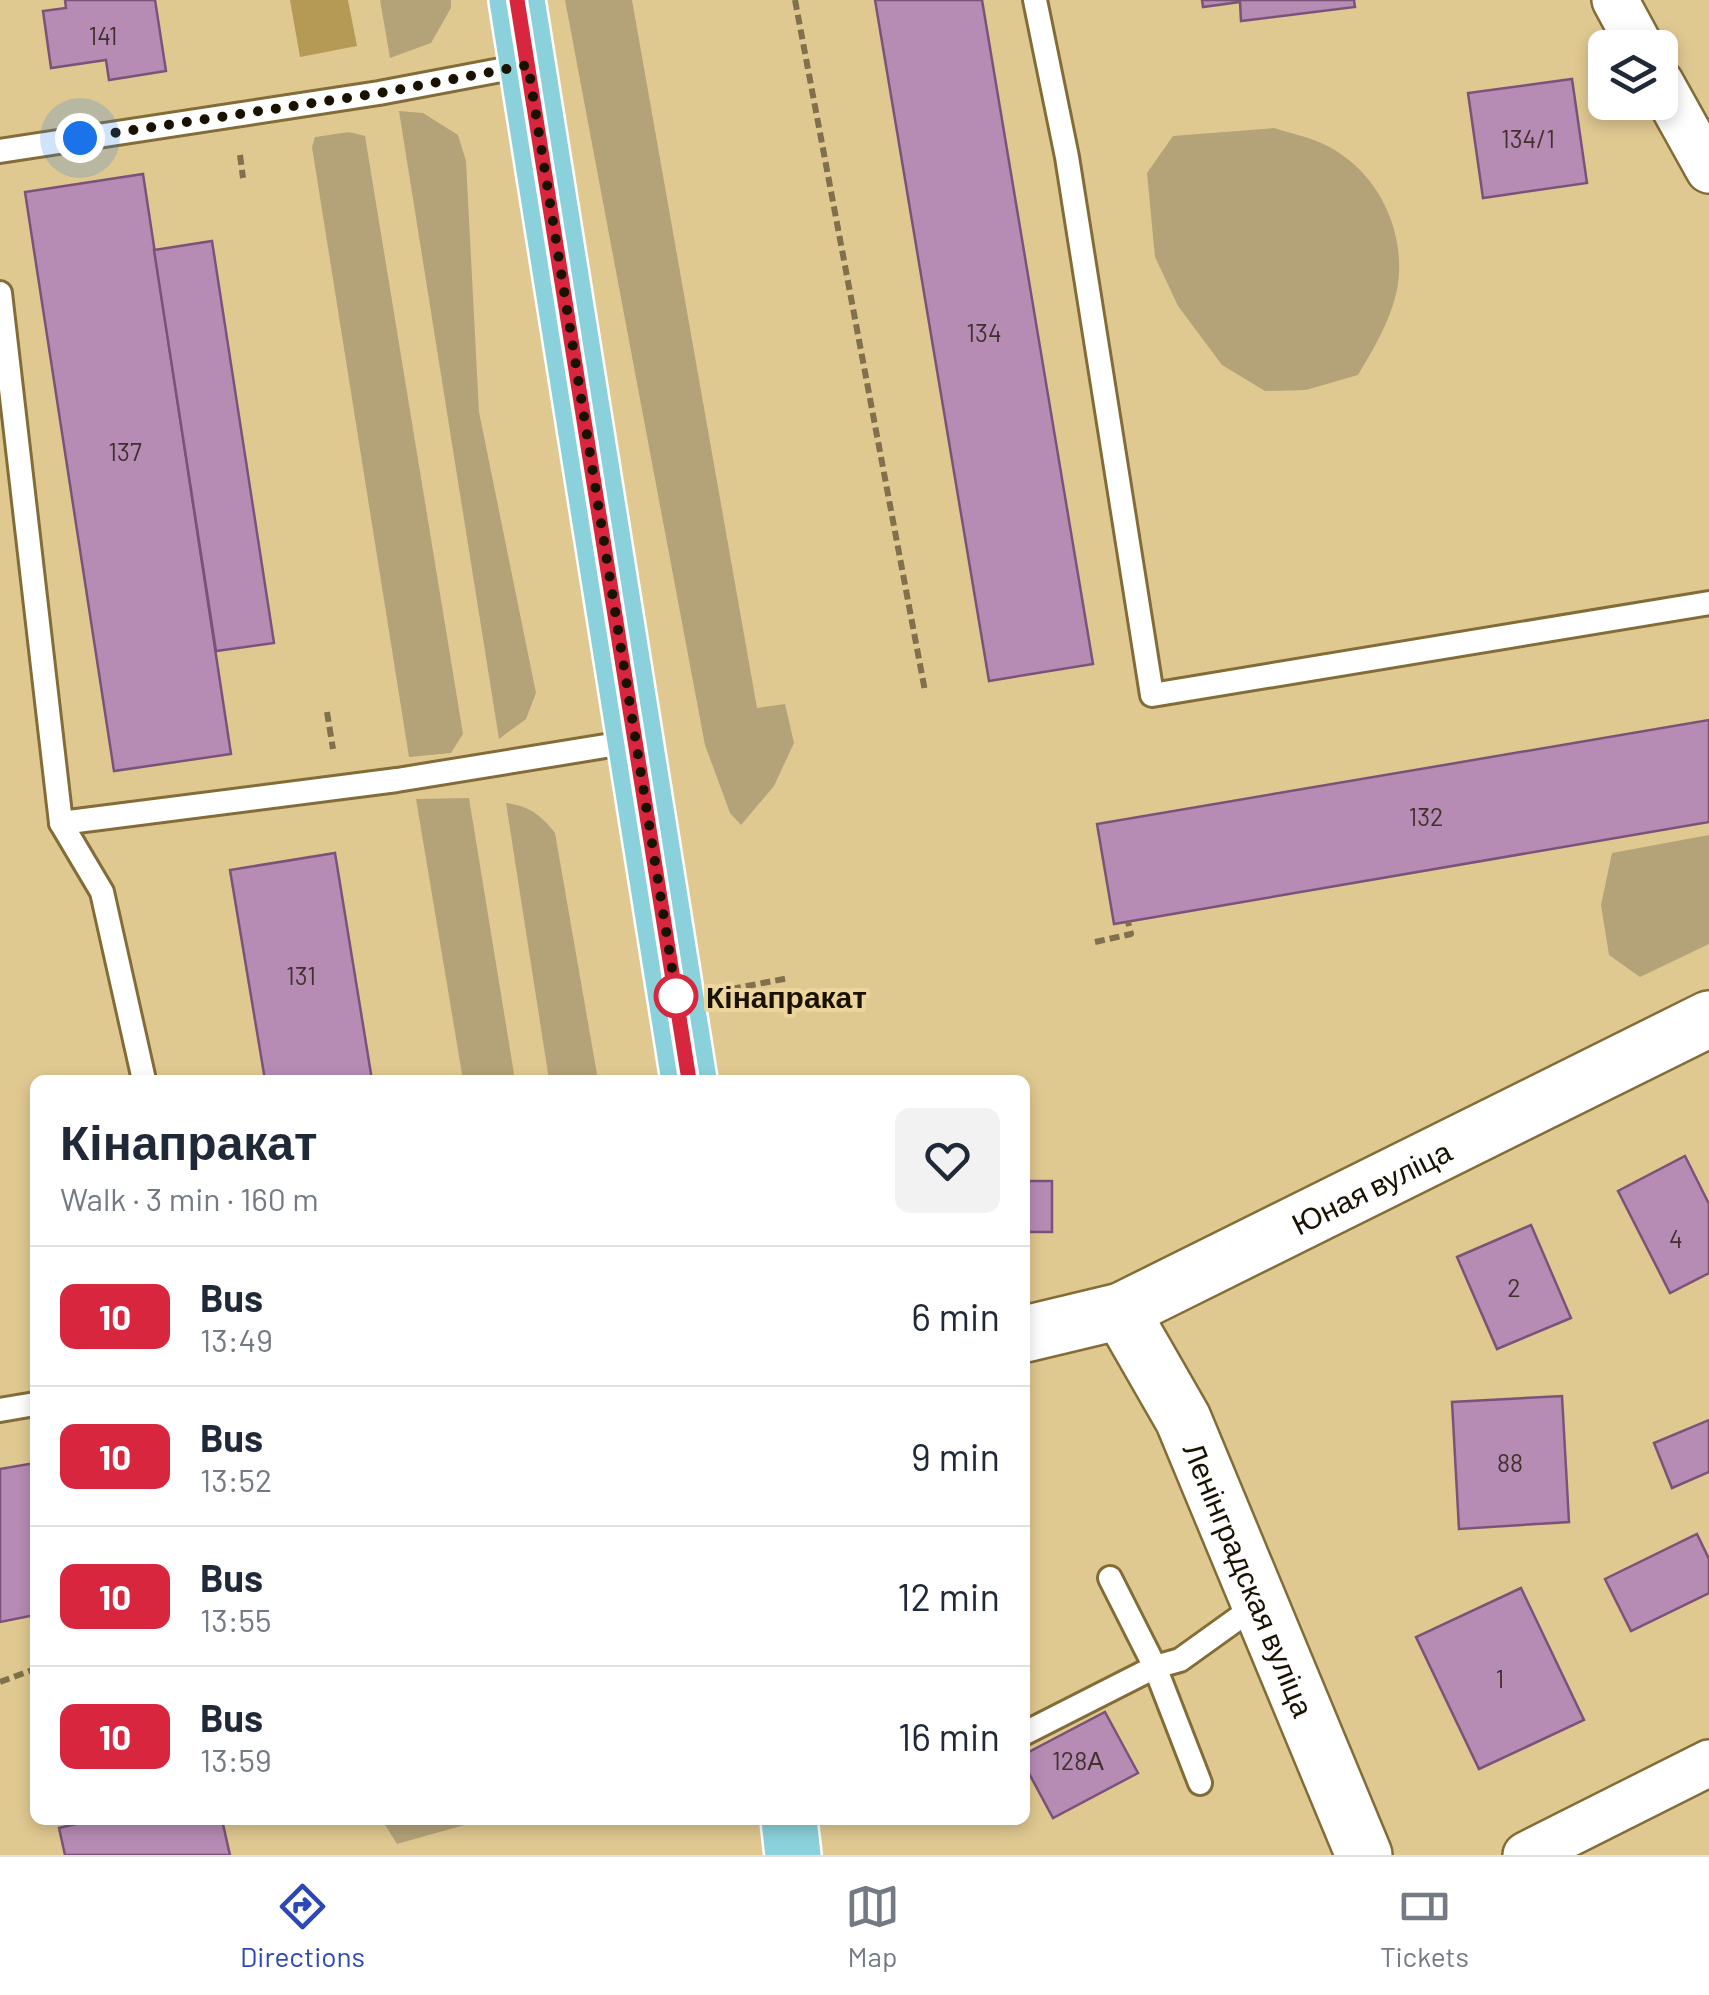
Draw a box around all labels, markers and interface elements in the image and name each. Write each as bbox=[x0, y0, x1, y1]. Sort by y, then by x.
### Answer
house number: 141 bbox=[89, 20, 117, 50]
map controls bbox=[1588, 30, 1678, 120]
button: layers bbox=[1588, 30, 1678, 120]
your location bbox=[55, 113, 105, 163]
house number: 134/1 bbox=[1501, 123, 1555, 153]
house number: 134 bbox=[966, 317, 1002, 347]
house number: 137 bbox=[108, 436, 142, 466]
house number: 132 bbox=[1408, 801, 1444, 831]
house number: 131 bbox=[286, 960, 316, 990]
marker: Кінапракат bbox=[655, 975, 697, 1017]
place label: Кінапракат bbox=[706, 978, 867, 1014]
button: heart bbox=[895, 1108, 1000, 1213]
text: Кінапракат bbox=[60, 1112, 318, 1170]
street label: Юная вуліца bbox=[1285, 1132, 1457, 1241]
text: Walk · 3 min · 160 m bbox=[60, 1179, 319, 1217]
house number: 4 bbox=[1669, 1223, 1683, 1253]
house number: 2 bbox=[1507, 1272, 1521, 1302]
text: Bus bbox=[200, 1274, 263, 1320]
text: 6 min bbox=[911, 1293, 1000, 1339]
text: 10 bbox=[99, 1295, 131, 1337]
text: 13:49 bbox=[200, 1320, 273, 1358]
text: Bus bbox=[200, 1414, 263, 1460]
text: 9 min bbox=[911, 1433, 1000, 1479]
text: 10 bbox=[99, 1435, 131, 1477]
street label: Ленінградская вуліца bbox=[1177, 1437, 1323, 1722]
house number: 88 bbox=[1497, 1447, 1523, 1477]
text: 13:52 bbox=[200, 1460, 272, 1498]
text: Bus bbox=[200, 1554, 263, 1600]
text: 12 min bbox=[897, 1573, 1000, 1619]
text: 10 bbox=[99, 1575, 131, 1617]
text: 13:55 bbox=[200, 1600, 271, 1638]
house number: 1 bbox=[1496, 1663, 1504, 1693]
text: Bus bbox=[200, 1694, 263, 1740]
text: 16 min bbox=[898, 1713, 1000, 1759]
text: 10 bbox=[99, 1715, 131, 1757]
text: 13:59 bbox=[200, 1740, 272, 1778]
house number: 128А bbox=[1052, 1745, 1104, 1775]
tab: Directions bbox=[240, 1879, 365, 1973]
tab: Map bbox=[845, 1879, 900, 1973]
tab: Tickets bbox=[1380, 1879, 1469, 1973]

